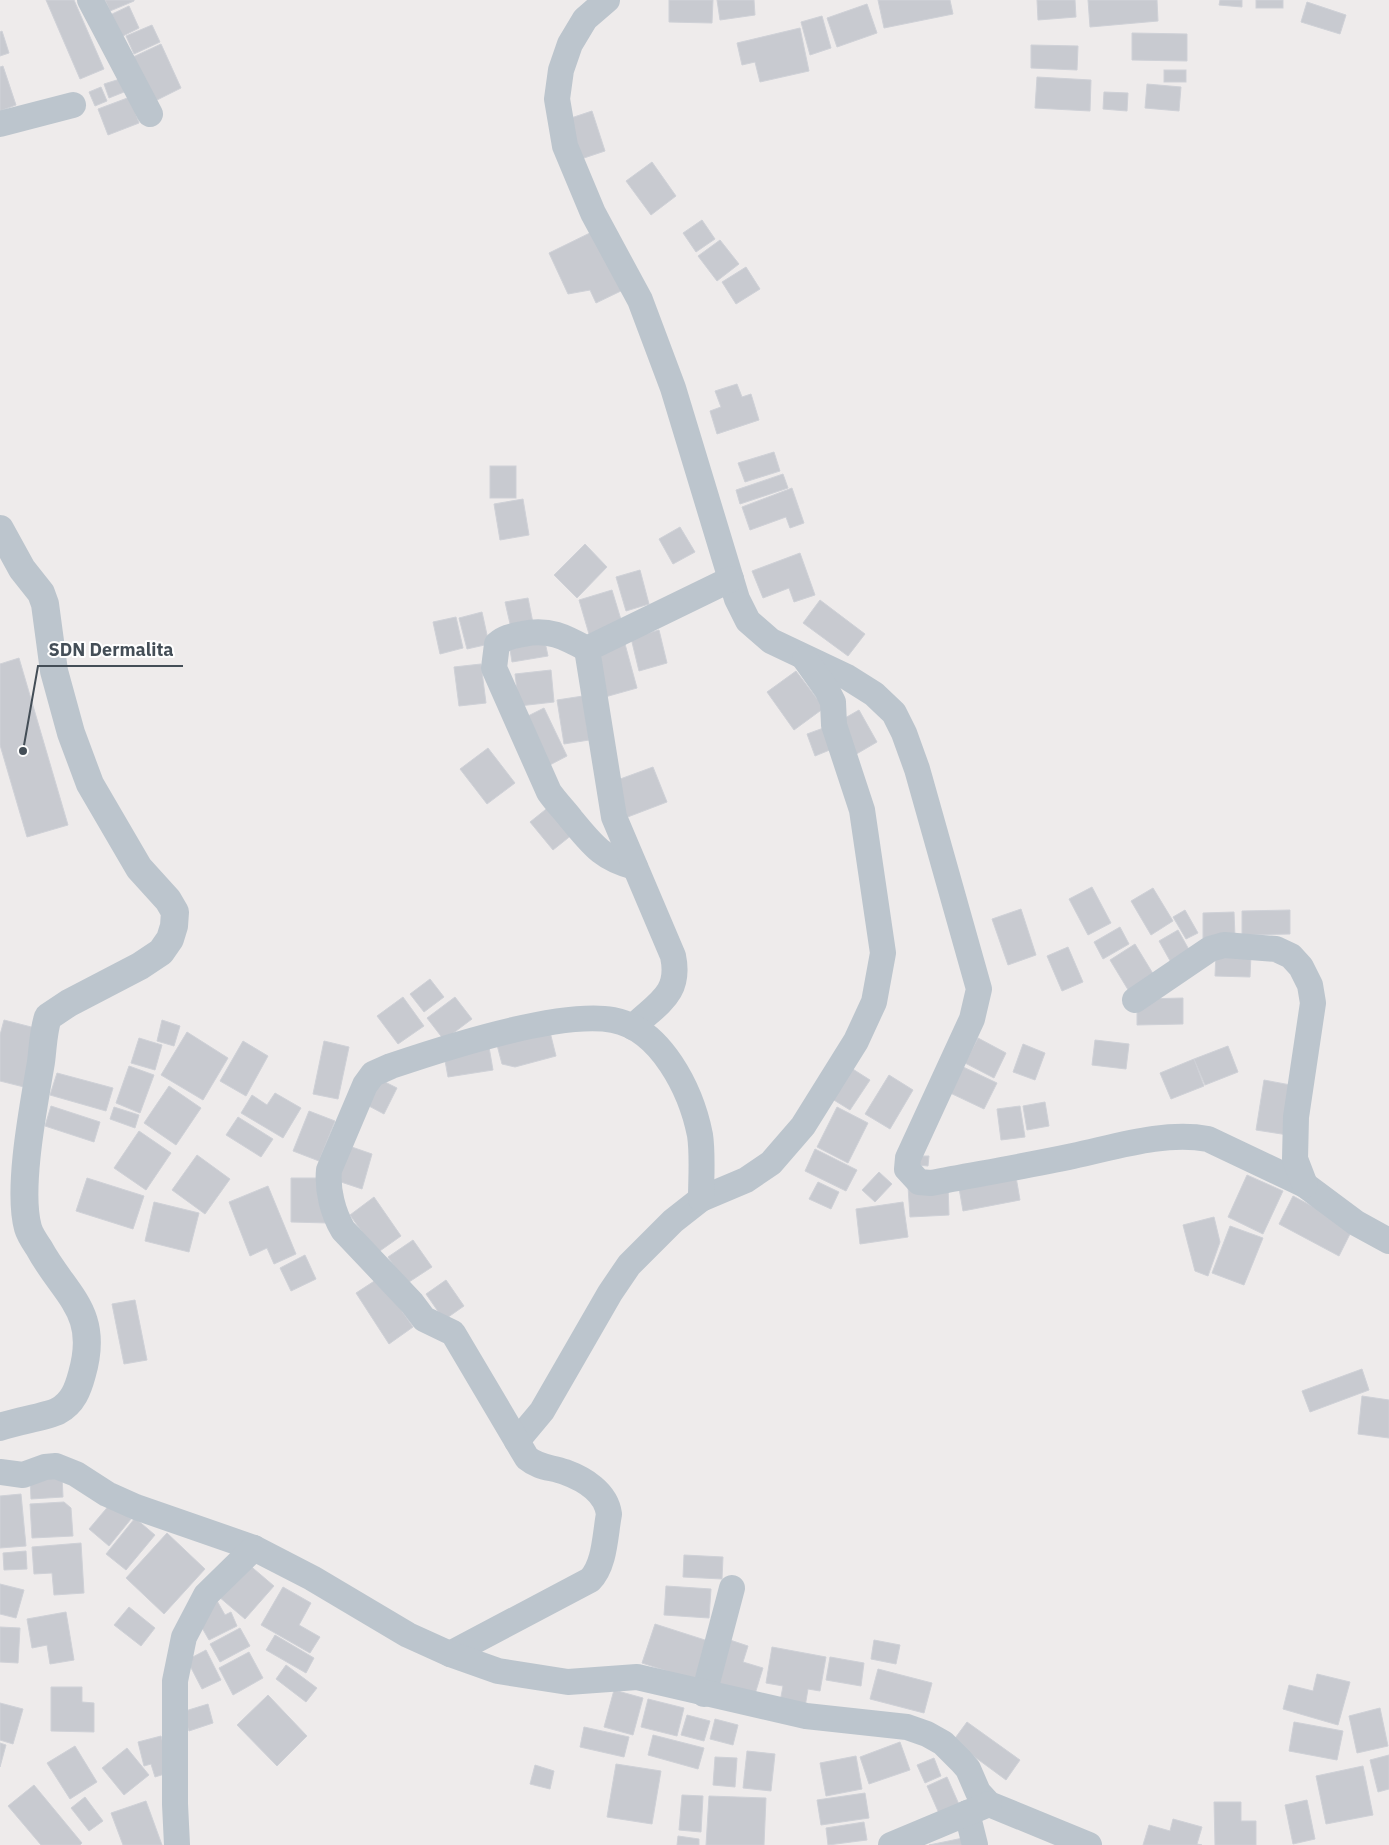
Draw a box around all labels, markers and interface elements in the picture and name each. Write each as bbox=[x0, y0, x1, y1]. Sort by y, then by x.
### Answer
callout: SDN Dermalita bbox=[38, 633, 183, 666]
text: SDN Dermalita bbox=[48, 638, 174, 661]

